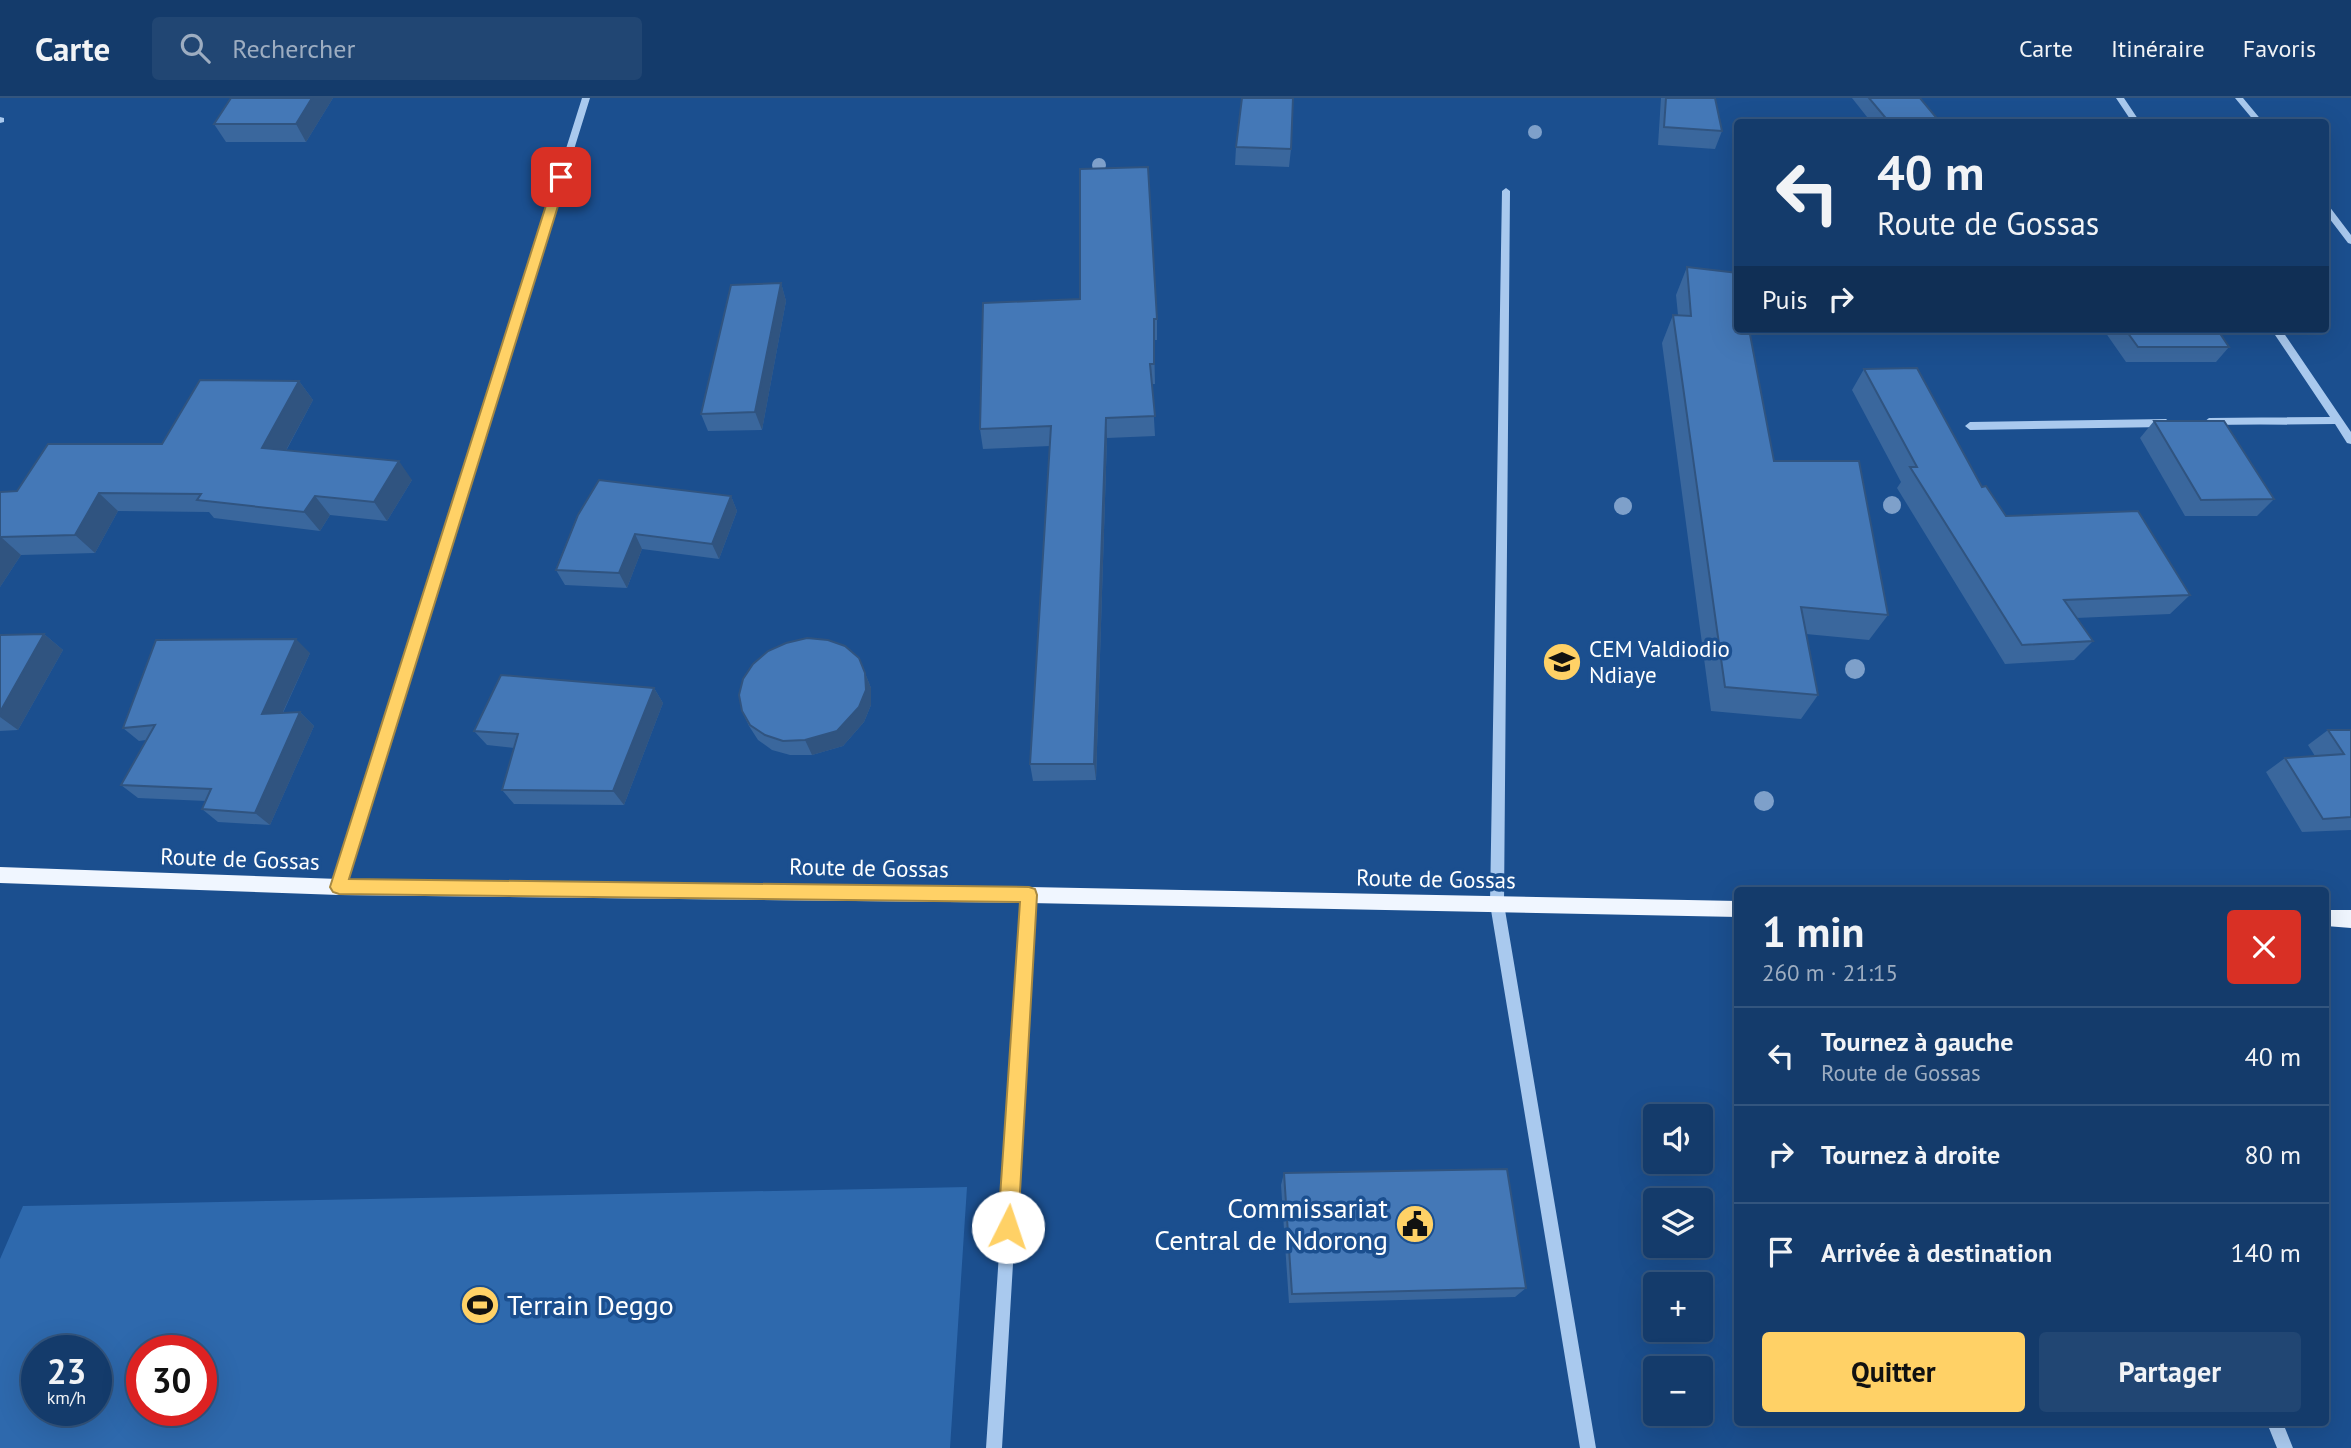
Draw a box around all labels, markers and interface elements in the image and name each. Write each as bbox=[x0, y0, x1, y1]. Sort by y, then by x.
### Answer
search box bbox=[152, 17, 642, 80]
text: Carte bbox=[35, 27, 110, 70]
icon: search bbox=[176, 29, 214, 67]
text: Rechercher bbox=[232, 32, 355, 65]
text: Carte bbox=[2019, 33, 2073, 64]
text: Itinéraire bbox=[2111, 33, 2205, 64]
text: Favoris bbox=[2243, 33, 2316, 64]
text: 40 m bbox=[1877, 140, 1984, 204]
pin bbox=[531, 147, 591, 207]
icon: left bbox=[1762, 147, 1853, 238]
icon: arrive bbox=[542, 158, 580, 196]
text: Route de Gossas bbox=[1877, 202, 2099, 244]
icon: right bbox=[1822, 280, 1860, 318]
text: Puis bbox=[1762, 283, 1808, 316]
place label: CEM Valdiodio Ndiaye bbox=[1589, 634, 1730, 689]
school or university icon: CEM Valdiodio Ndiaye bbox=[1541, 641, 1583, 683]
street label: Route de Gossas bbox=[160, 841, 320, 876]
street label: Route de Gossas bbox=[789, 852, 949, 883]
street label: Route de Gossas bbox=[1356, 863, 1516, 894]
text: 1 min bbox=[1762, 904, 1864, 959]
button: close bbox=[2227, 910, 2301, 984]
text: 260 m · 21:15 bbox=[1762, 958, 1898, 987]
text: Tournez à gauche bbox=[1821, 1025, 2013, 1058]
icon: left bbox=[1762, 1037, 1800, 1075]
text: 40 m bbox=[2245, 1040, 2301, 1073]
text: Route de Gossas bbox=[1821, 1058, 1981, 1087]
map controls bbox=[1643, 1104, 1713, 1426]
button: sound bbox=[1643, 1104, 1713, 1174]
icon: right bbox=[1762, 1135, 1800, 1173]
text: Tournez à droite bbox=[1821, 1138, 2000, 1171]
text: 80 m bbox=[2245, 1138, 2301, 1171]
button: layers bbox=[1643, 1188, 1713, 1258]
place label: Commissariat Central de Ndorong bbox=[1154, 1189, 1388, 1258]
position arrow bbox=[971, 1190, 1045, 1264]
public building icon: Commissariat Central de Ndorong bbox=[1394, 1203, 1436, 1245]
icon: arrive bbox=[1762, 1233, 1800, 1271]
text: Arrivée à destination bbox=[1821, 1236, 2052, 1269]
text: 140 m bbox=[2230, 1236, 2301, 1269]
button: + bbox=[1643, 1272, 1713, 1342]
sports icon: Terrain Deggo bbox=[459, 1284, 501, 1326]
place label: Terrain Deggo bbox=[507, 1286, 674, 1323]
button: Quitter bbox=[1762, 1332, 2025, 1412]
button: Partager bbox=[2039, 1332, 2301, 1412]
speed limit sign: 30 bbox=[126, 1335, 217, 1426]
text: 23 bbox=[47, 1348, 86, 1394]
button: − bbox=[1643, 1356, 1713, 1426]
text: km/h bbox=[47, 1386, 86, 1409]

